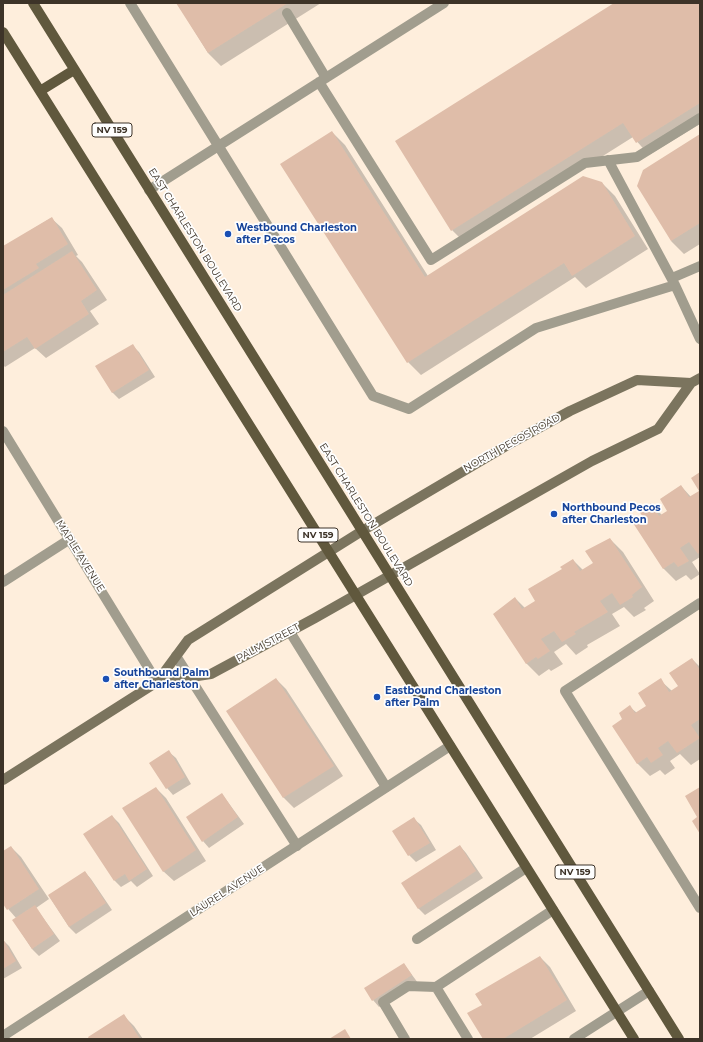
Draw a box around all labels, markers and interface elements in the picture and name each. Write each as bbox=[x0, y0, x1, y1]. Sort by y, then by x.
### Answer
road number: NV 159 bbox=[92, 123, 132, 137]
street label: EAST CHARLESTON BOULEVARD bbox=[146, 166, 244, 314]
place label: Westbound Charleston after Pecos bbox=[236, 222, 357, 246]
marker: Westbound Charleston after Pecos bbox=[223, 229, 233, 239]
street label: NORTH PECOS ROAD bbox=[462, 411, 562, 475]
street label: EAST CHARLESTON BOULEVARD bbox=[317, 441, 415, 589]
place label: Northbound Pecos after Charleston bbox=[562, 502, 661, 526]
marker: Northbound Pecos after Charleston bbox=[549, 509, 559, 519]
street label: MAPLE AVENUE bbox=[53, 518, 107, 594]
road number: NV 159 bbox=[298, 528, 338, 542]
street label: PALM STREET bbox=[234, 621, 302, 665]
place label: Southbound Palm after Charleston bbox=[114, 667, 209, 690]
marker: Southbound Palm after Charleston bbox=[101, 674, 111, 684]
place label: Eastbound Charleston after Palm bbox=[385, 685, 501, 708]
marker: Eastbound Charleston after Palm bbox=[372, 692, 382, 702]
street label: LAUREL AVENUE bbox=[188, 862, 266, 920]
road number: NV 159 bbox=[555, 865, 595, 879]

